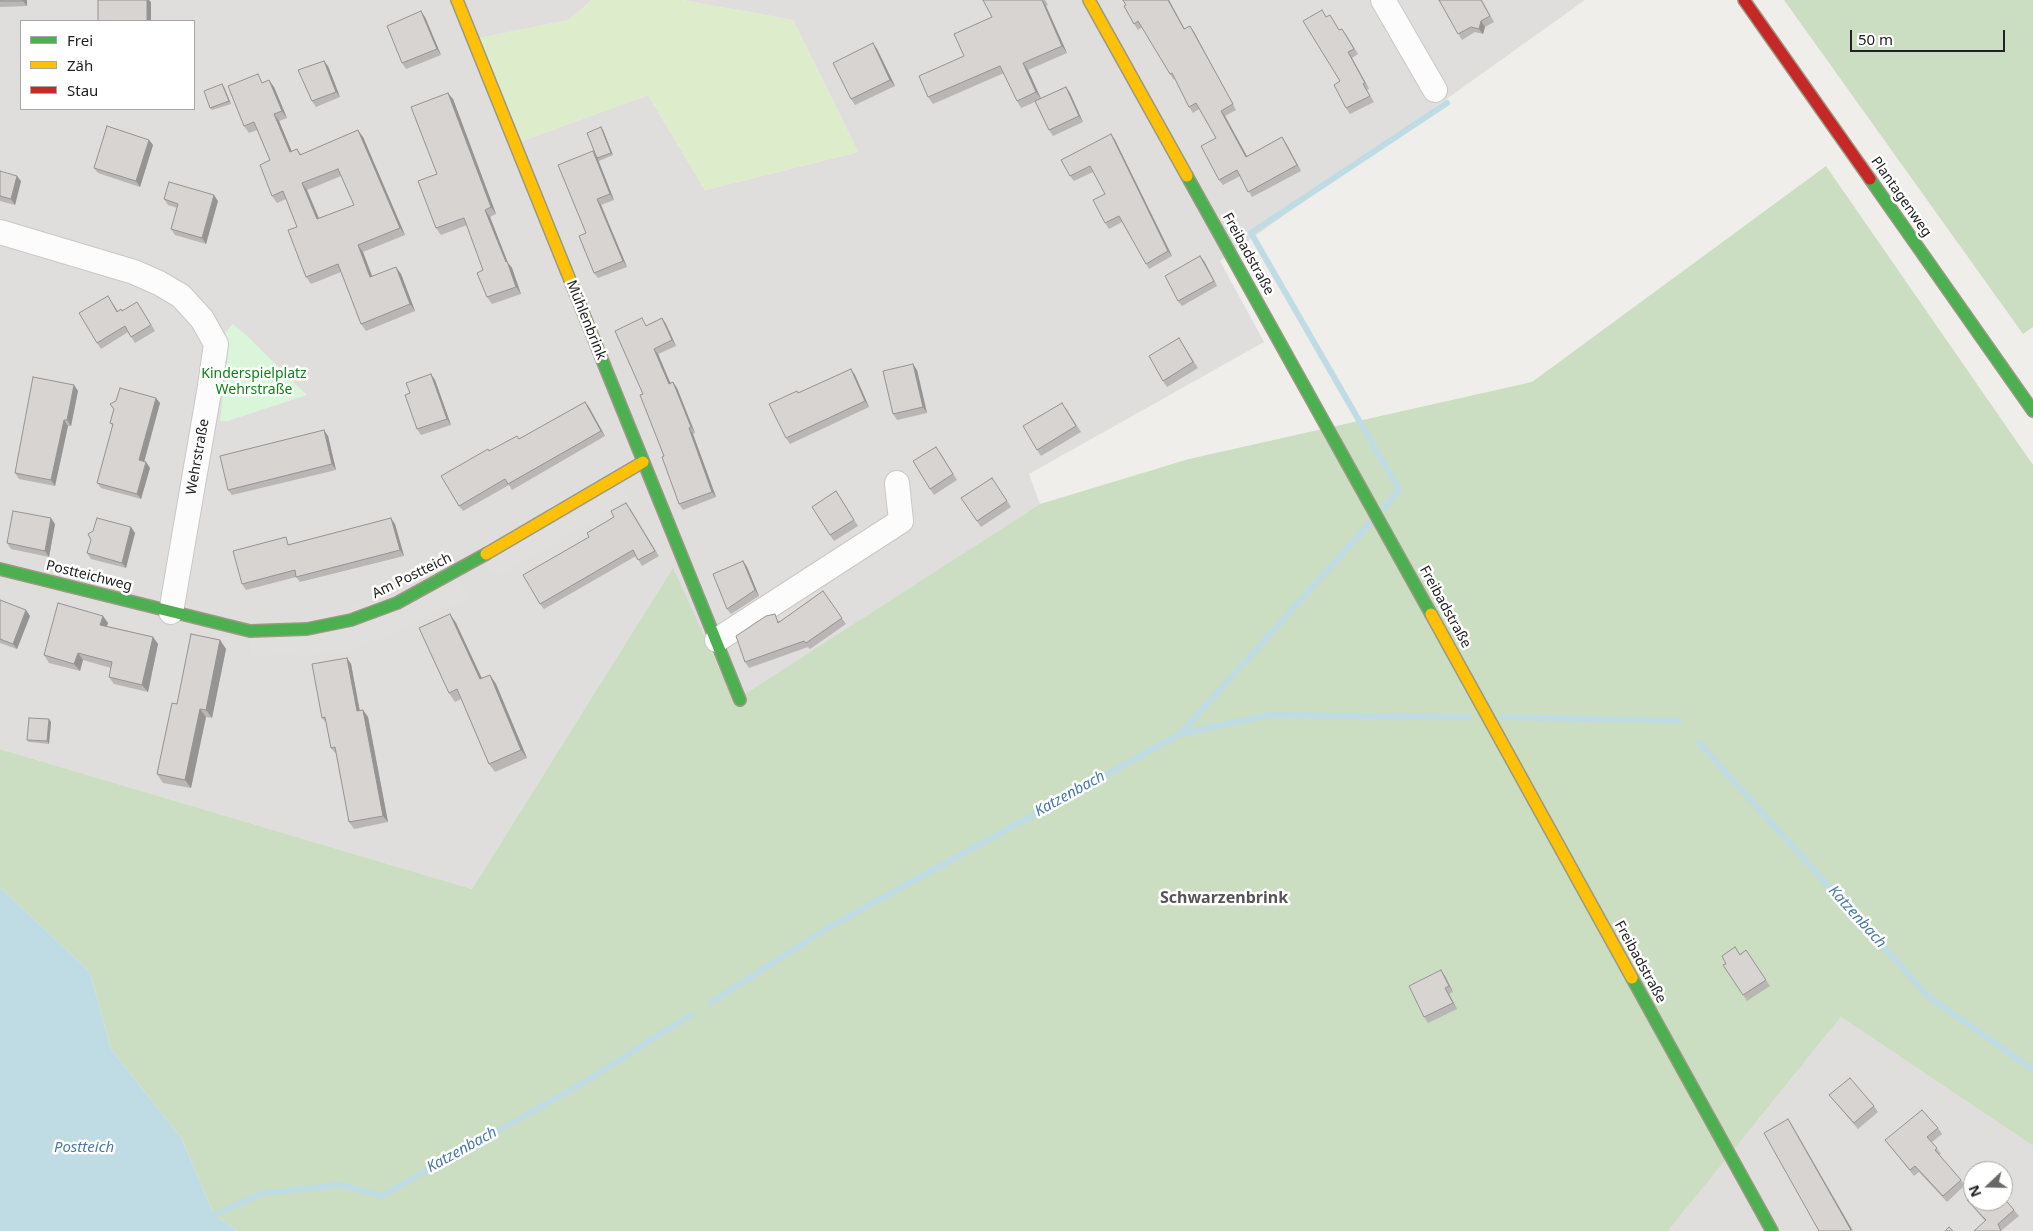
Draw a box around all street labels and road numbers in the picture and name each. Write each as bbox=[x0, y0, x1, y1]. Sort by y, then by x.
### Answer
street label: Plantagenweg bbox=[1867, 154, 1935, 240]
street label: Freibadstraße bbox=[1219, 210, 1277, 298]
street label: Mühlenbrink bbox=[562, 278, 610, 362]
street label: Wehrstraße bbox=[183, 418, 213, 496]
street label: Am Postteich bbox=[370, 550, 454, 602]
street label: Postteichweg bbox=[44, 557, 134, 595]
street label: Freibadstraße bbox=[1416, 563, 1474, 651]
street label: Freibadstraße bbox=[1611, 918, 1669, 1006]

